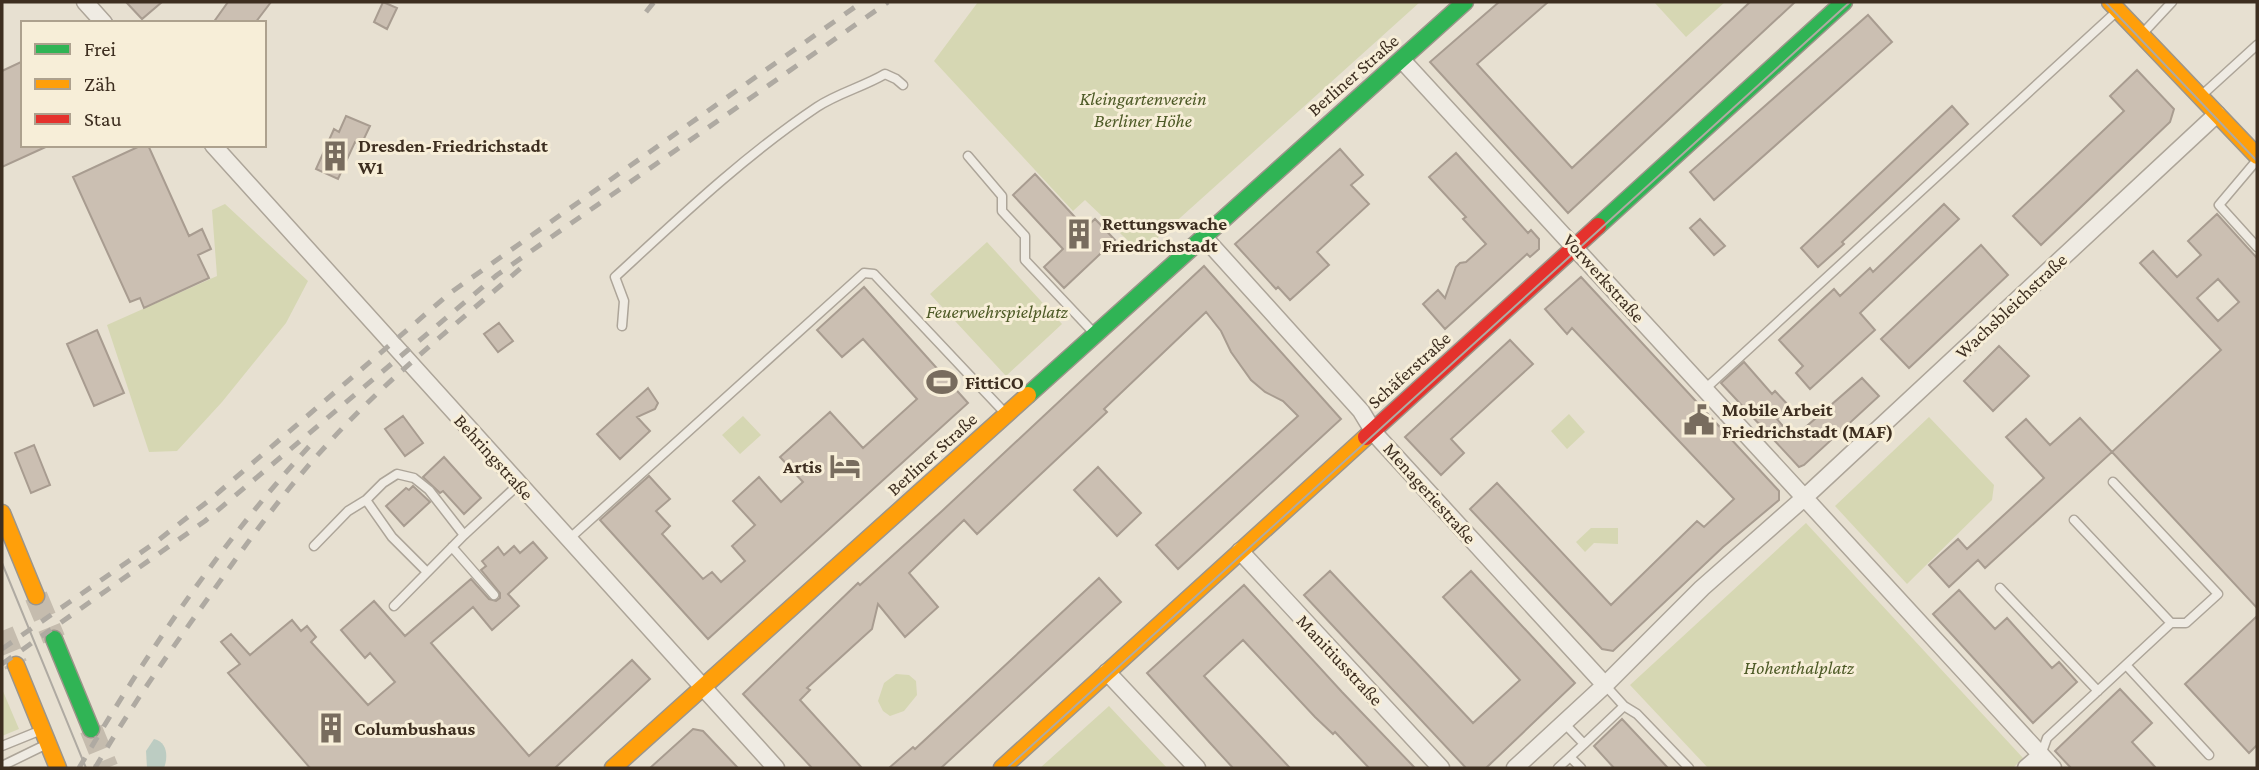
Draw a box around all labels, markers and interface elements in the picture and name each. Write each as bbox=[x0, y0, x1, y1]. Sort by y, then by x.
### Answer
legend bbox=[21, 21, 266, 147]
street label: Berliner Straße bbox=[1303, 30, 1403, 120]
text: Frei bbox=[84, 37, 116, 61]
text: Zäh bbox=[84, 72, 116, 96]
park label: Kleingartenverein Berliner Höhe bbox=[1079, 88, 1207, 131]
text: Stau bbox=[84, 107, 122, 131]
place label: Dresden-Friedrichstadt W1 bbox=[357, 135, 548, 178]
building icon: Dresden-Friedrichstadt W1 bbox=[318, 139, 352, 173]
place label: Rettungswache Friedrichstadt bbox=[1102, 213, 1227, 256]
building icon: Rettungswache Friedrichstadt bbox=[1062, 217, 1096, 251]
street label: Vorwerkstraße bbox=[1559, 229, 1649, 327]
street label: Wachsbleichstraße bbox=[1951, 249, 2071, 363]
park label: Feuerwehrspielplatz bbox=[926, 301, 1069, 322]
street label: Schäferstraße bbox=[1363, 327, 1455, 413]
sports icon: FittiCO bbox=[925, 365, 959, 399]
place label: FittiCO bbox=[965, 372, 1024, 393]
place label: Mobile Arbeit Friedrichstadt (MAF) bbox=[1722, 399, 1893, 443]
public building icon: Mobile Arbeit Friedrichstadt (MAF) bbox=[1682, 403, 1716, 437]
street label: Berliner Straße bbox=[883, 408, 981, 500]
street label: Behringstraße bbox=[450, 410, 538, 504]
street label: Menageriestraße bbox=[1379, 438, 1481, 548]
hotel icon: Artis bbox=[828, 449, 862, 483]
place label: Artis bbox=[782, 456, 822, 477]
street label: Manitiusstraße bbox=[1293, 610, 1387, 710]
park label: Hohenthalplatz bbox=[1744, 657, 1855, 678]
building icon: Columbushaus bbox=[314, 711, 348, 745]
place label: Columbushaus bbox=[354, 718, 476, 739]

